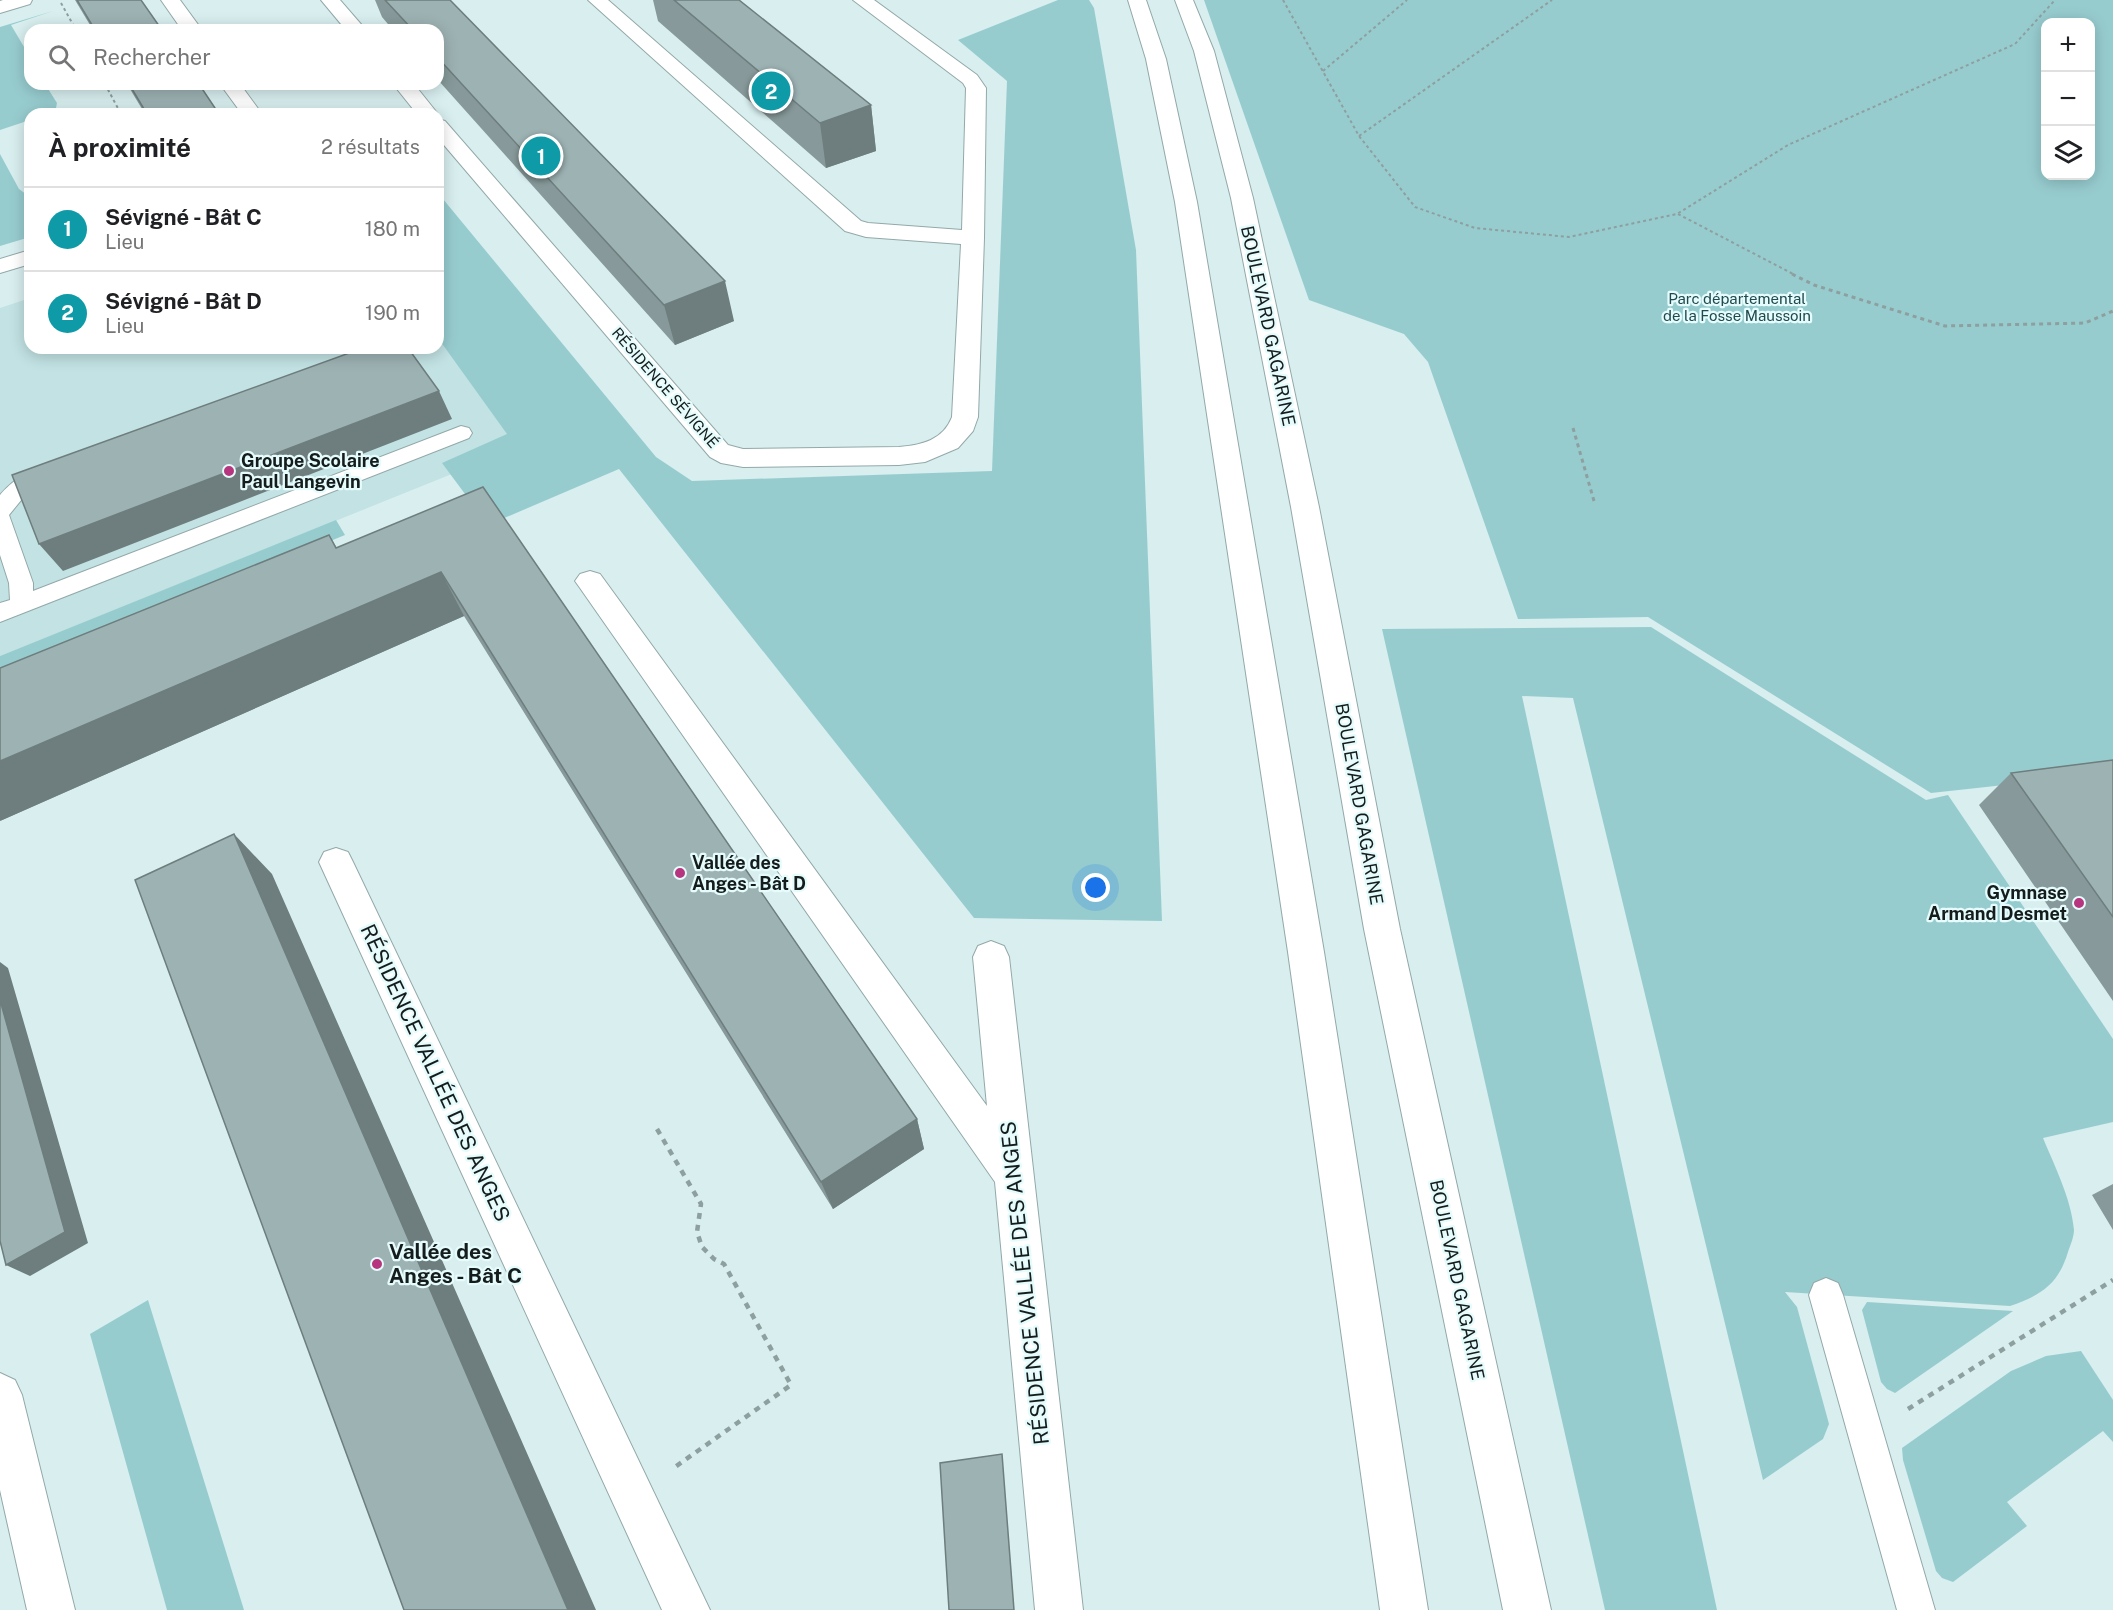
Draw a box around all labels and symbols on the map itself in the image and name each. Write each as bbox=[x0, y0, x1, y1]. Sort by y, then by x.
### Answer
pin: 2 bbox=[752, 68, 790, 113]
pin: 1 bbox=[522, 134, 560, 178]
street label: BOULEVARD GAGARINE bbox=[1237, 224, 1300, 428]
park label: Parc départemental de la Fosse Maussoin bbox=[1663, 290, 1811, 324]
street label: RÉSIDENCE SÉVIGNÉ bbox=[609, 324, 722, 451]
place label: Groupe Scolaire Paul Langevin bbox=[241, 450, 380, 492]
marker: Groupe Scolaire Paul Langevin bbox=[222, 464, 236, 478]
street label: BOULEVARD GAGARINE bbox=[1331, 701, 1388, 906]
place label: Vallée des Anges - Bât D bbox=[692, 852, 806, 894]
marker: Vallée des Anges - Bât D bbox=[673, 866, 687, 880]
your location bbox=[1081, 873, 1110, 902]
place label: Gymnase Armand Desmet bbox=[1928, 882, 2067, 924]
marker: Gymnase Armand Desmet bbox=[2072, 896, 2086, 910]
street label: RÉSIDENCE VALLÉE DES ANGES bbox=[355, 920, 516, 1225]
street label: RÉSIDENCE VALLÉE DES ANGES bbox=[995, 1120, 1054, 1446]
street label: BOULEVARD GAGARINE bbox=[1426, 1178, 1489, 1382]
place label: Vallée des Anges - Bât C bbox=[389, 1239, 522, 1288]
marker: Vallée des Anges - Bât C bbox=[370, 1257, 384, 1271]

